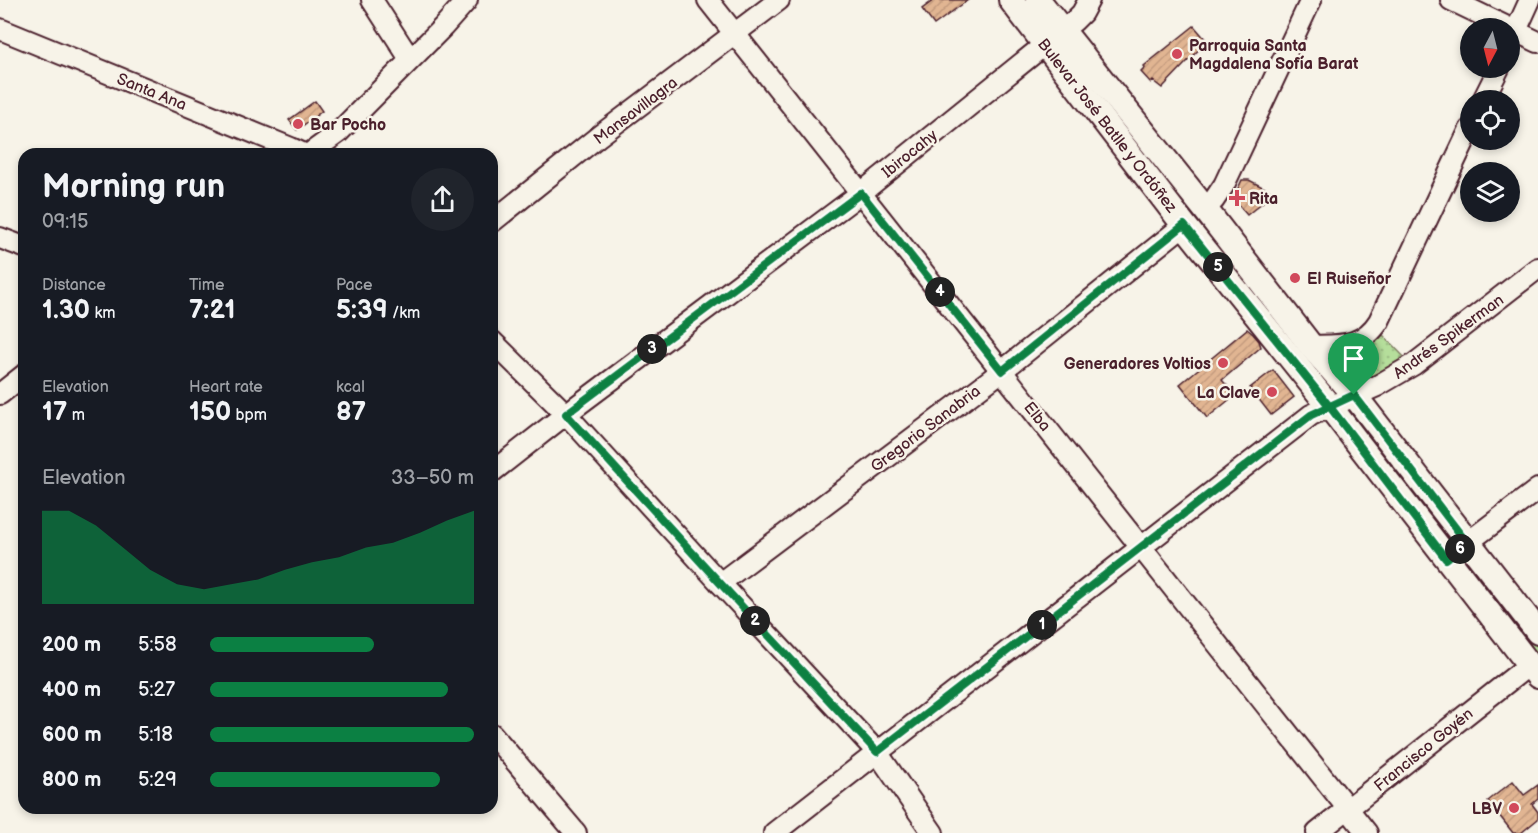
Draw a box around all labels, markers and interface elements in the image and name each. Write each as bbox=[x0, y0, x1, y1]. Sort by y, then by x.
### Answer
north arrow bbox=[1460, 18, 1520, 78]
map controls bbox=[1460, 18, 1520, 222]
street label: Bulevar José Batlle y Ordóñez bbox=[1033, 35, 1181, 217]
place label: Parroquia Santa Magdalena Sofía Barat bbox=[1189, 37, 1359, 74]
marker: Parroquia Santa Magdalena Sofía Barat bbox=[1170, 47, 1184, 61]
street label: Santa Ana bbox=[114, 70, 189, 115]
street label: Mansavillagra bbox=[590, 73, 682, 149]
button: locate bbox=[1460, 90, 1520, 150]
place label: Bar Pocho bbox=[310, 116, 386, 135]
marker: Bar Pocho bbox=[291, 117, 305, 131]
street label: Ibirocahy bbox=[878, 126, 942, 182]
button: layers bbox=[1460, 162, 1520, 222]
text: Morning run bbox=[42, 167, 225, 207]
button: share bbox=[411, 168, 474, 231]
place label: Rita bbox=[1249, 190, 1278, 209]
marker: Rita bbox=[1230, 191, 1244, 205]
text: 09:15 bbox=[42, 210, 89, 234]
pin: 5 bbox=[1203, 252, 1233, 282]
text: 5 bbox=[1213, 257, 1223, 276]
place label: El Ruiseñor bbox=[1307, 270, 1392, 289]
marker: El Ruiseñor bbox=[1288, 271, 1302, 285]
text: Distance bbox=[42, 276, 106, 295]
text: Time bbox=[189, 276, 224, 295]
text: Pace bbox=[336, 276, 372, 295]
pin: 4 bbox=[925, 277, 955, 307]
text: 4 bbox=[935, 282, 945, 301]
street label: Andrés Spikerman bbox=[1390, 291, 1508, 384]
text: 1.30 bbox=[42, 295, 90, 326]
text: 7:21 bbox=[189, 295, 236, 326]
text: 5:39 bbox=[336, 295, 388, 326]
text: km bbox=[90, 304, 115, 323]
text: /km bbox=[388, 304, 420, 323]
pin bbox=[1328, 333, 1379, 395]
pin: 3 bbox=[637, 334, 667, 364]
text: 3 bbox=[647, 339, 657, 358]
icon: arrive bbox=[1337, 342, 1370, 375]
place label: Generadores Voltios bbox=[1064, 355, 1211, 374]
marker: Generadores Voltios bbox=[1216, 356, 1230, 370]
text: Elevation bbox=[42, 378, 109, 397]
text: Heart rate bbox=[189, 378, 263, 397]
text: kcal bbox=[336, 378, 365, 397]
street label: Gregorio Sanabria bbox=[867, 382, 984, 477]
place label: La Clave bbox=[1196, 384, 1260, 403]
marker: La Clave bbox=[1265, 385, 1279, 399]
text: 17 bbox=[42, 397, 67, 428]
text: 150 bbox=[189, 397, 231, 428]
text: 87 bbox=[336, 397, 366, 428]
street label: Elba bbox=[1019, 398, 1054, 435]
text: m bbox=[67, 406, 85, 425]
text: bpm bbox=[231, 406, 267, 425]
text: Elevation bbox=[42, 466, 125, 490]
text: 33–50 m bbox=[391, 466, 474, 490]
pin: 6 bbox=[1445, 534, 1475, 564]
text: 6 bbox=[1455, 539, 1465, 558]
pin: 2 bbox=[740, 606, 770, 636]
pin: 1 bbox=[1027, 610, 1057, 640]
text: 2 bbox=[750, 611, 760, 630]
text: 1 bbox=[1039, 615, 1045, 634]
text: 200 m bbox=[42, 633, 101, 657]
text: 5:58 bbox=[138, 633, 177, 657]
text: 400 m bbox=[42, 678, 101, 702]
text: 5:27 bbox=[138, 678, 175, 702]
street label: Francisco Goyén bbox=[1371, 705, 1477, 796]
text: 600 m bbox=[42, 723, 102, 747]
text: 5:18 bbox=[138, 723, 173, 747]
text: 800 m bbox=[42, 768, 101, 792]
text: 5:29 bbox=[138, 768, 177, 792]
place label: LBV bbox=[1472, 800, 1502, 819]
marker: LBV bbox=[1507, 801, 1521, 815]

